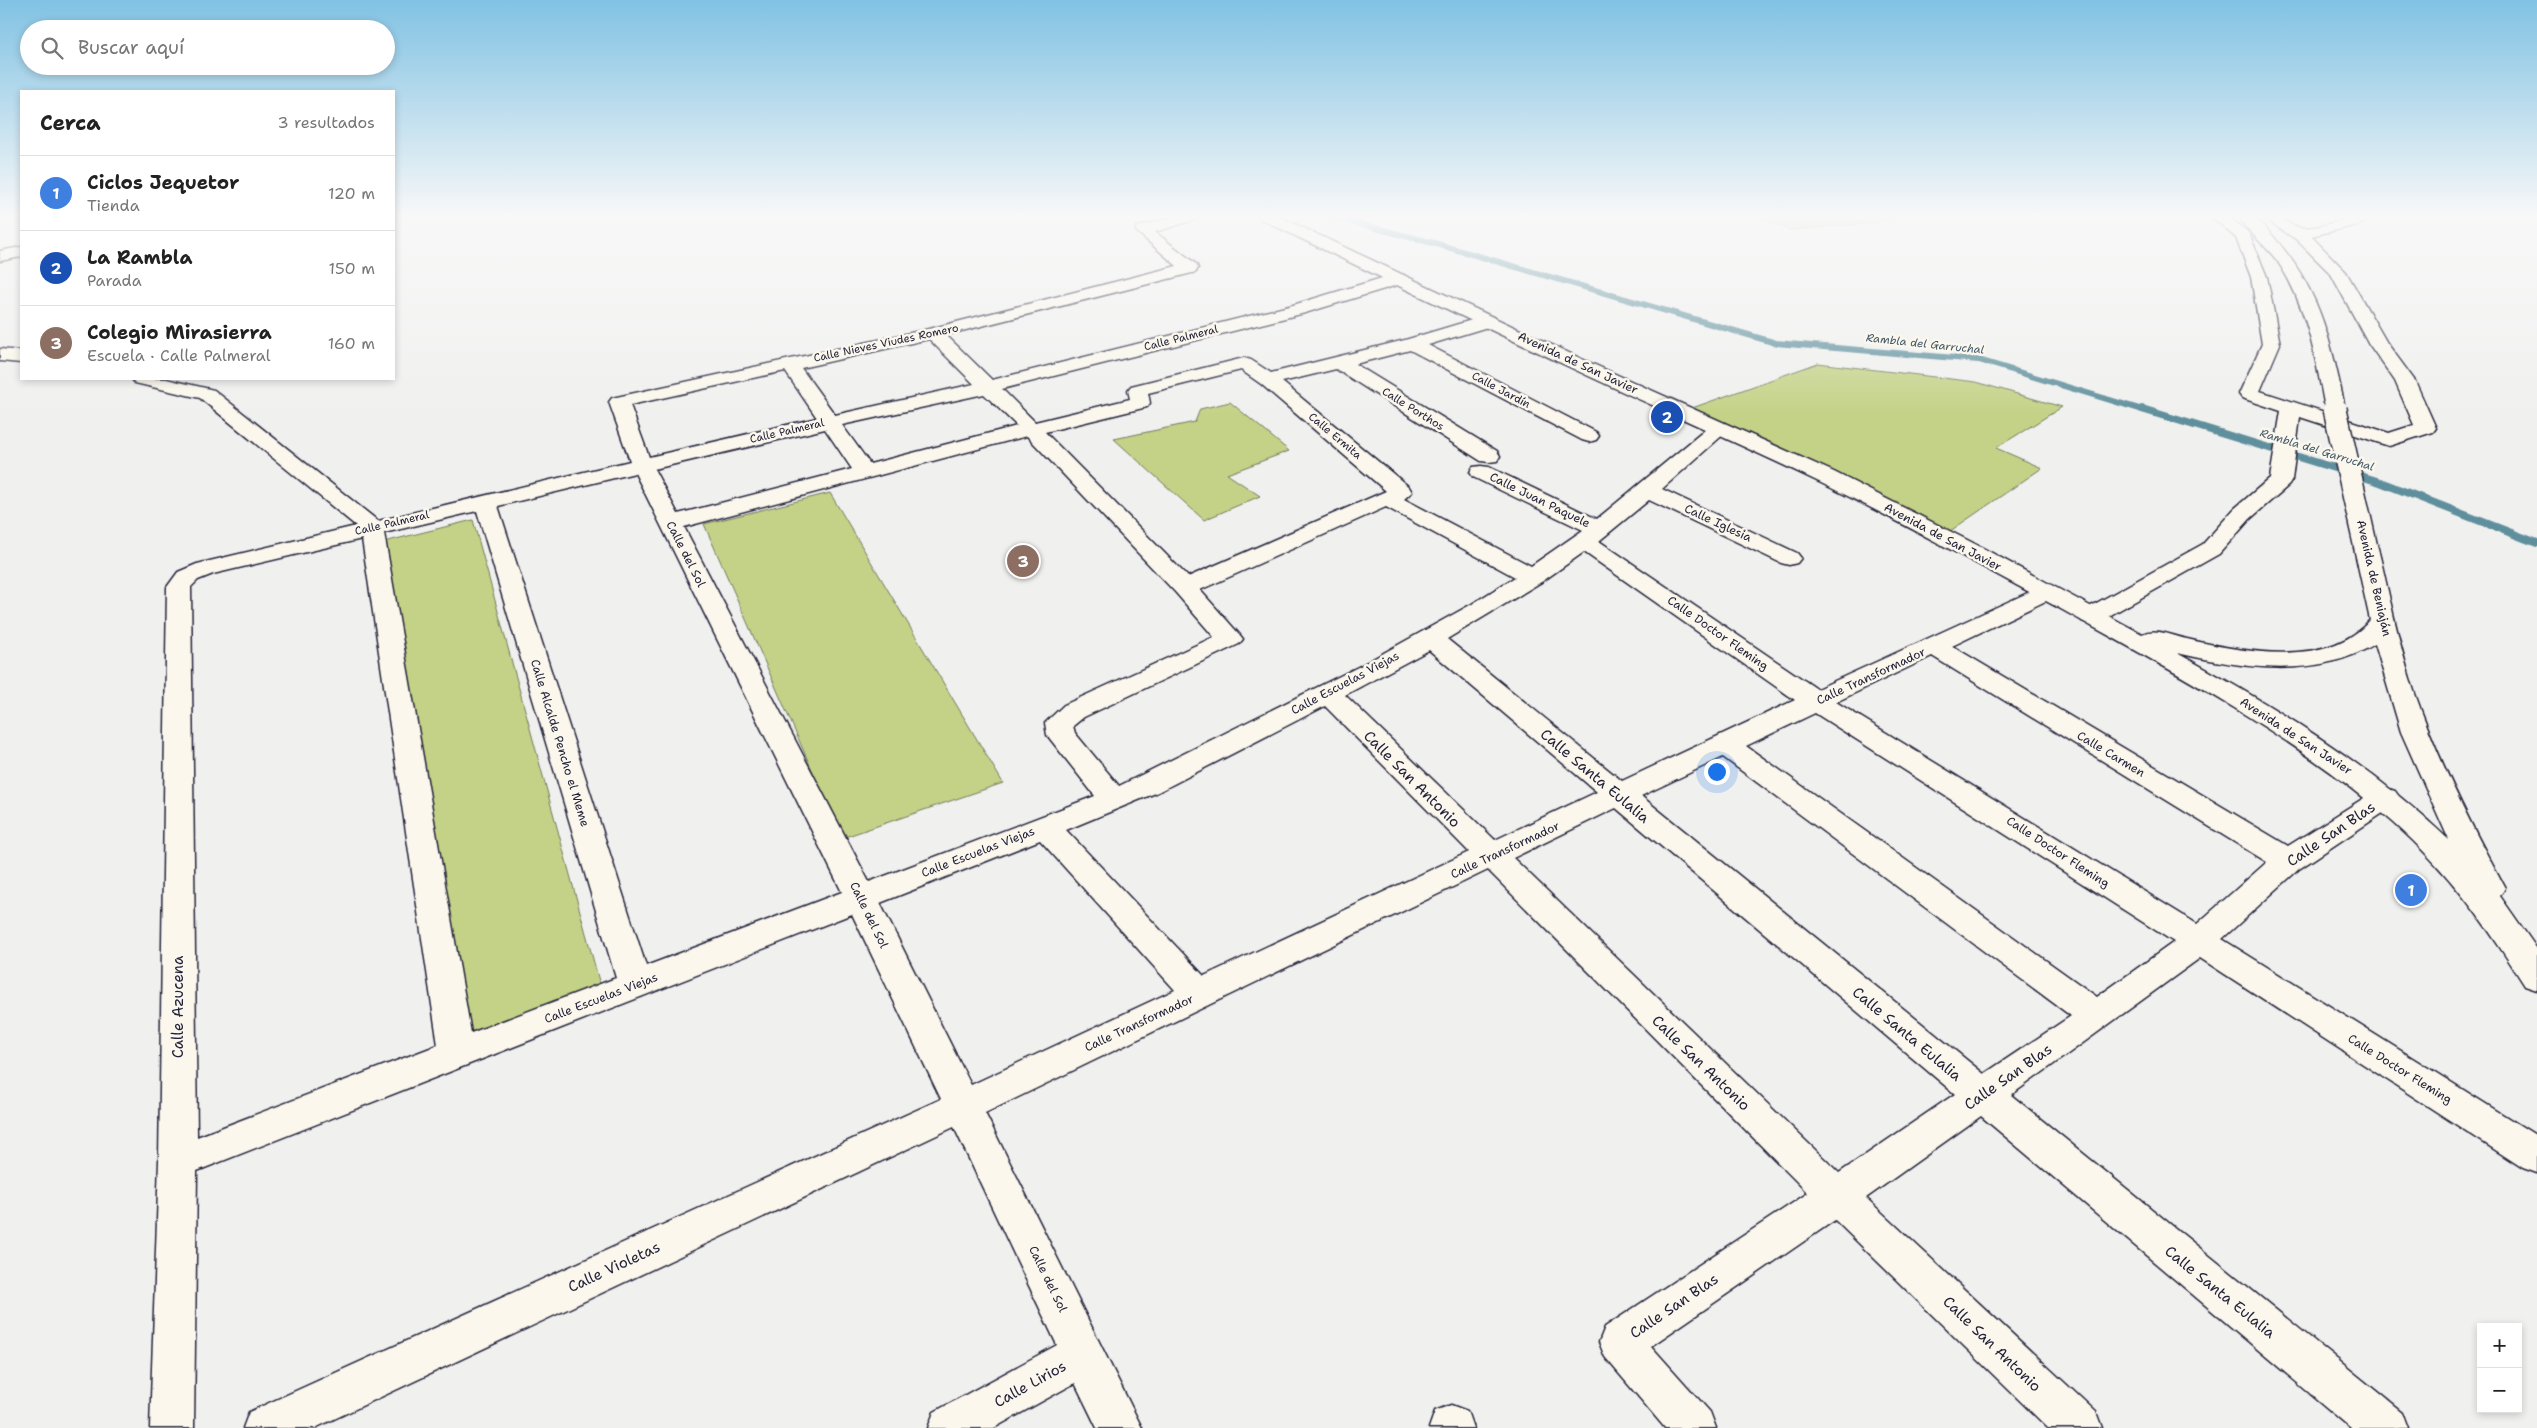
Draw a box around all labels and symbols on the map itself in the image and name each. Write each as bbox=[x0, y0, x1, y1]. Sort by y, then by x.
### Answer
street label: Calle Nieves Viudes Romero bbox=[812, 320, 960, 366]
street label: Calle Palmeral bbox=[1142, 321, 1220, 354]
street label: Avenida de San Javier bbox=[1515, 328, 1641, 398]
water label: Rambla del Garruchal bbox=[1865, 330, 1985, 358]
street label: Calle Jardín bbox=[1469, 368, 1533, 412]
street label: Calle Porthos bbox=[1379, 384, 1447, 434]
pin: 2 bbox=[1651, 398, 1683, 436]
street label: Calle Ermita bbox=[1305, 409, 1365, 463]
street label: Calle Palmeral bbox=[748, 415, 826, 447]
water label: Rambla del Garruchal bbox=[2258, 425, 2376, 475]
street label: Calle Juan Paquele bbox=[1487, 469, 1593, 531]
street label: Avenida de San Javier bbox=[1881, 499, 2005, 575]
street label: Calle Iglesia bbox=[1682, 500, 1755, 546]
street label: Calle Palmeral bbox=[353, 507, 431, 539]
street label: Calle del Sol bbox=[663, 518, 710, 590]
street label: Avenida de Beniaján bbox=[2353, 518, 2395, 638]
pin: 3 bbox=[1007, 542, 1039, 580]
street label: Calle Doctor Fleming bbox=[1664, 592, 1772, 674]
street label: Calle Transformador bbox=[1814, 644, 1928, 708]
street label: Calle Escuelas Viejas bbox=[1288, 648, 1402, 718]
street label: Calle Alcalde Pencho el Meme bbox=[527, 657, 593, 829]
street label: Avenida de San Javier bbox=[2237, 694, 2355, 778]
street label: Calle Santa Eulalia bbox=[1536, 724, 1654, 828]
street label: Calle San Antonio bbox=[1359, 726, 1465, 832]
street label: Calle Carmen bbox=[2074, 727, 2148, 781]
your location bbox=[1704, 759, 1730, 785]
street label: Calle San Blas bbox=[2283, 797, 2379, 871]
street label: Calle Doctor Fleming bbox=[2003, 813, 2113, 891]
street label: Calle Transformador bbox=[1448, 818, 1562, 882]
street label: Calle Escuelas Viejas bbox=[919, 823, 1037, 881]
pin: 1 bbox=[2395, 871, 2427, 909]
street label: Calle del Sol bbox=[846, 879, 892, 951]
street label: Calle Azucena bbox=[168, 955, 188, 1058]
street label: Calle Escuelas Viejas bbox=[542, 969, 660, 1027]
street label: Calle Santa Eulalia bbox=[1848, 982, 1966, 1086]
street label: Calle Transformador bbox=[1082, 991, 1196, 1055]
street label: Calle San Antonio bbox=[1647, 1011, 1755, 1115]
street label: Calle Doctor Fleming bbox=[2345, 1030, 2455, 1108]
street label: Calle San Blas bbox=[1960, 1039, 2056, 1115]
street label: Calle Violetas bbox=[565, 1237, 663, 1297]
street label: Calle Santa Eulalia bbox=[2161, 1241, 2280, 1343]
street label: Calle del Sol bbox=[1025, 1243, 1071, 1315]
street label: Calle San Blas bbox=[1626, 1269, 1722, 1343]
street label: Calle San Antonio bbox=[1938, 1292, 2046, 1396]
street label: Calle Lirios bbox=[990, 1356, 1070, 1412]

